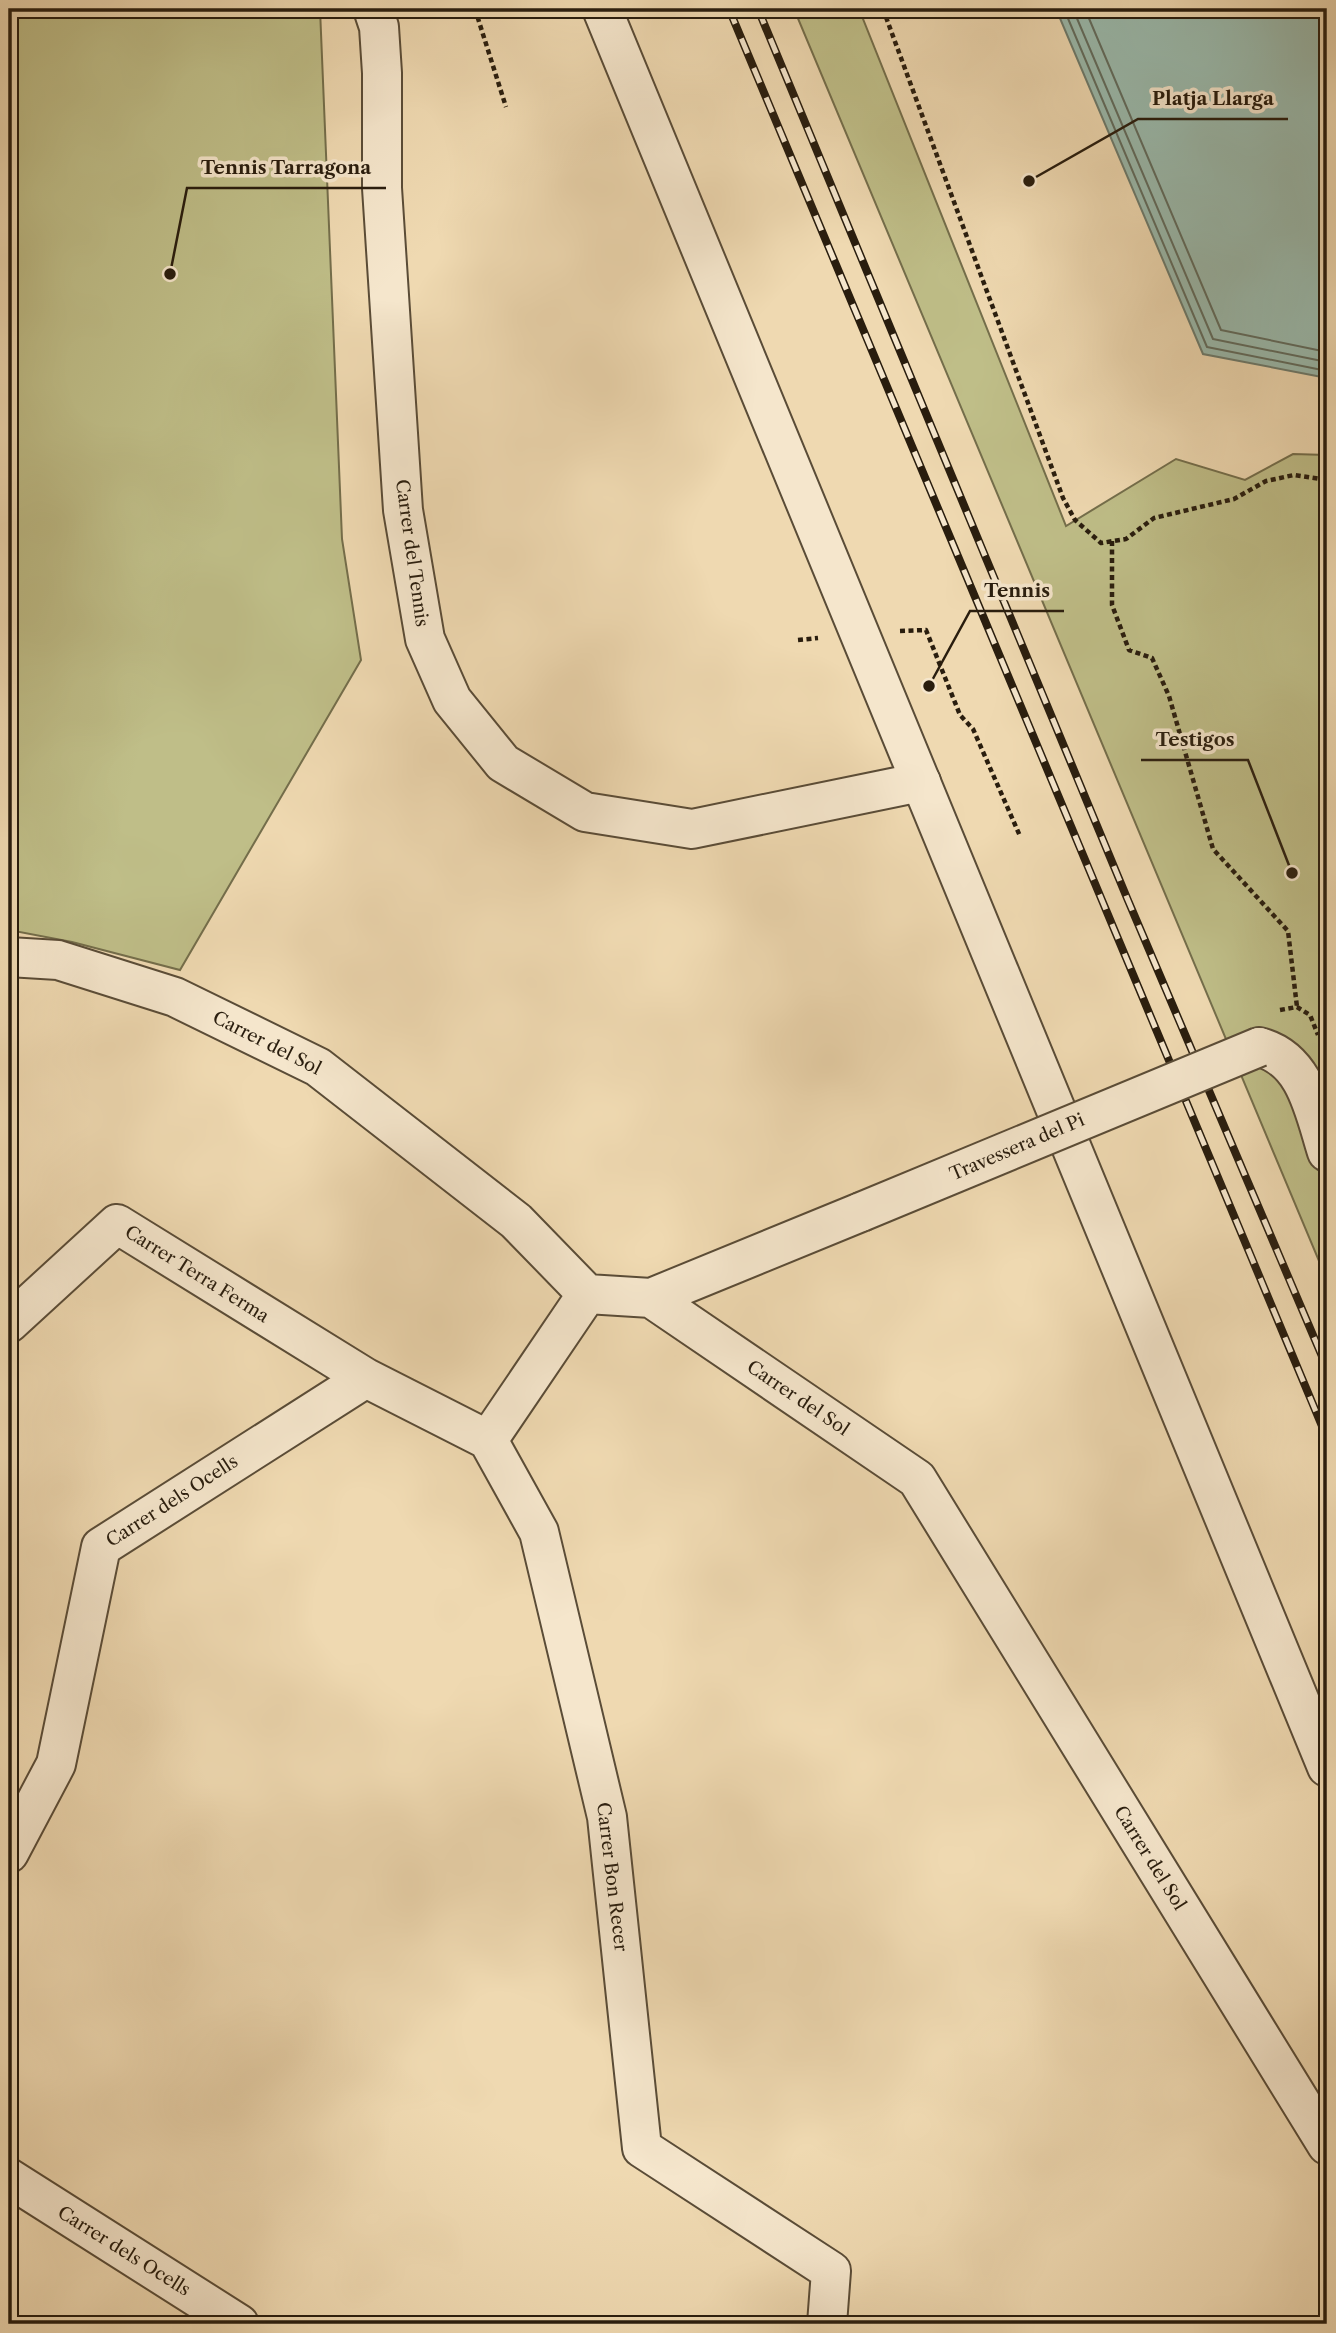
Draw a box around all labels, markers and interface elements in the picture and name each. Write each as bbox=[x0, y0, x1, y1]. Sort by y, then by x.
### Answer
callout: Platja Llarga bbox=[1138, 79, 1288, 119]
text: Platja Llarga bbox=[1152, 87, 1275, 110]
callout: Tennis Tarragona bbox=[187, 148, 386, 188]
text: Tennis Tarragona bbox=[201, 156, 372, 179]
street label: Carrer del Tennis bbox=[391, 478, 433, 628]
callout: Tennis bbox=[970, 571, 1064, 611]
text: Tennis bbox=[984, 579, 1050, 602]
callout: Testigos bbox=[1141, 720, 1248, 760]
text: Testigos bbox=[1155, 728, 1235, 751]
street label: Carrer del Sol bbox=[209, 1006, 325, 1080]
street label: Travessera del Pi bbox=[946, 1109, 1088, 1185]
street label: Carrer Terra Ferma bbox=[121, 1221, 274, 1328]
street label: Carrer del Sol bbox=[743, 1356, 853, 1440]
street label: Carrer dels Ocells bbox=[102, 1450, 242, 1552]
street label: Carrer Bon Recer bbox=[592, 1801, 632, 1953]
street label: Carrer del Sol bbox=[1109, 1802, 1191, 1914]
street label: Carrer dels Ocells bbox=[54, 2201, 194, 2301]

